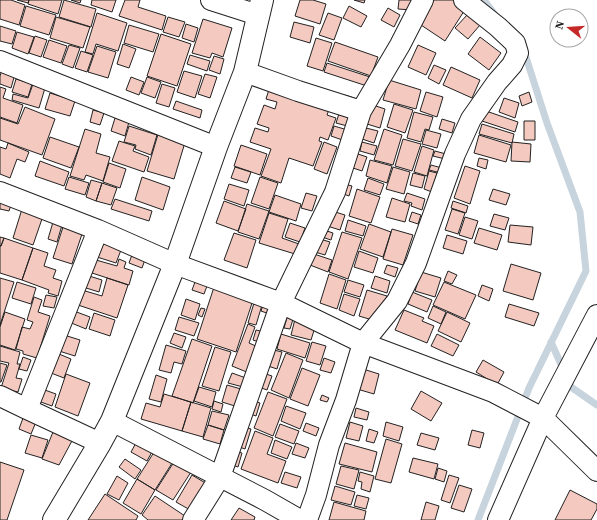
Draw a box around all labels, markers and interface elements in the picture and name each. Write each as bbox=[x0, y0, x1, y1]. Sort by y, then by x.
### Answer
north arrow bbox=[549, 8, 589, 48]
text: N bbox=[552, 19, 568, 31]

